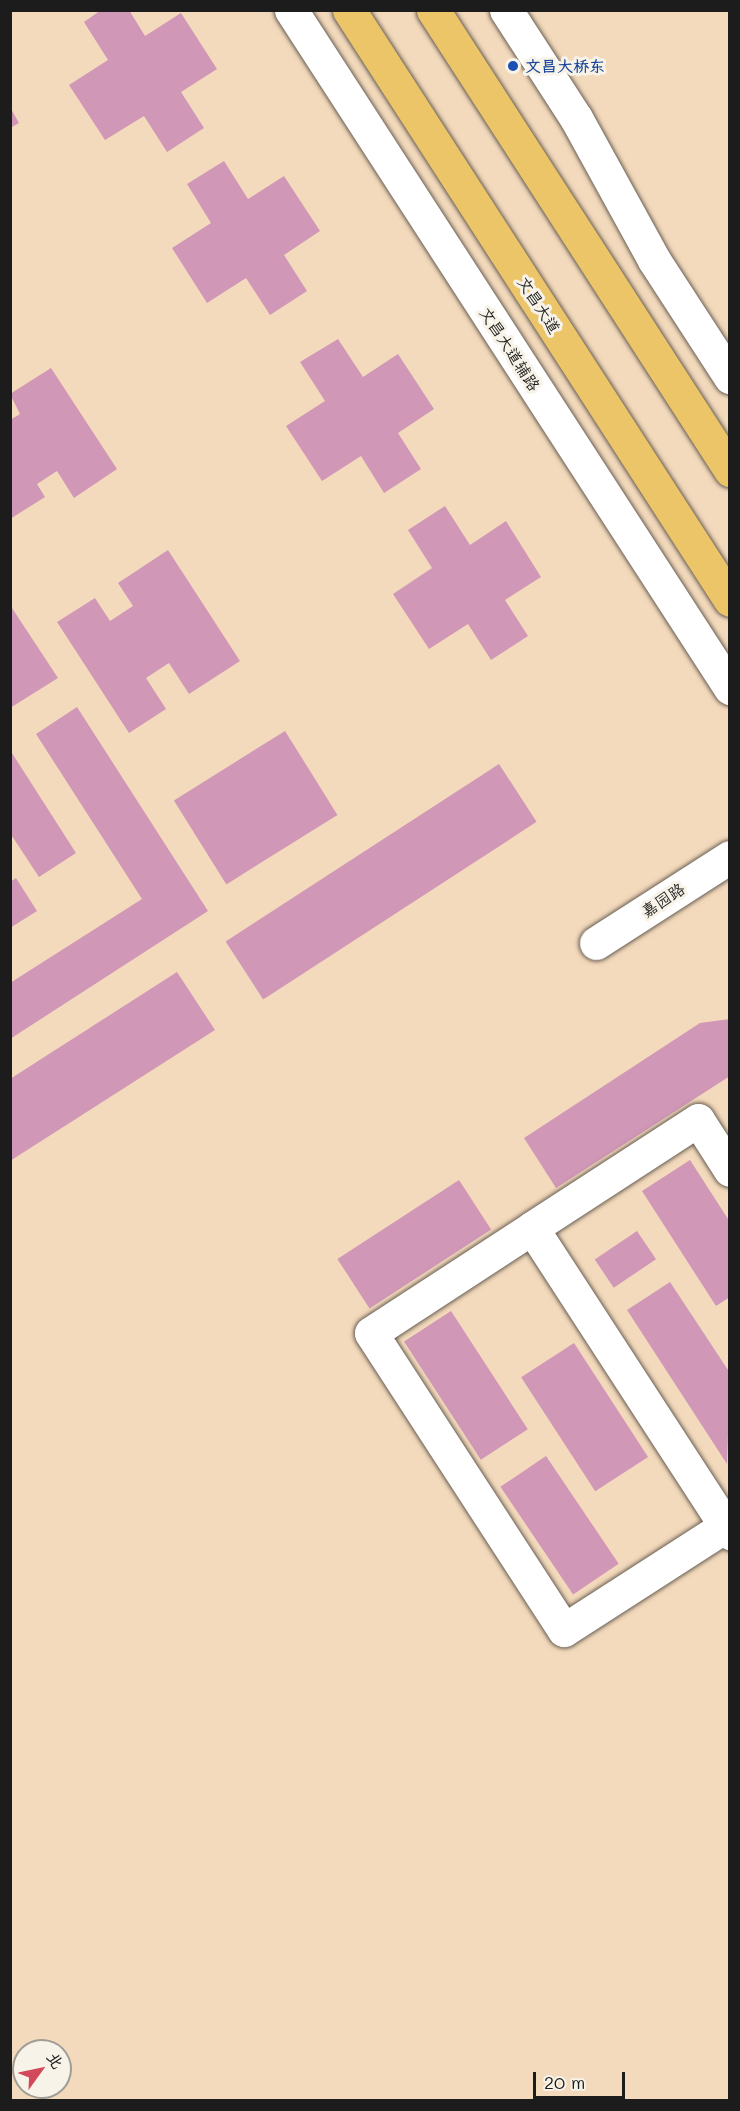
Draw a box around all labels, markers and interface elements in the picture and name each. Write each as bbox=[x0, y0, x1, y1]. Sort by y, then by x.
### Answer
place label: 文昌大桥东 bbox=[525, 56, 605, 76]
marker: 文昌大桥东 bbox=[506, 59, 520, 73]
street label: 文昌大道 bbox=[514, 273, 564, 337]
street label: 文昌大道辅路 bbox=[476, 304, 544, 394]
street label: 嘉园路 bbox=[638, 879, 688, 921]
north arrow bbox=[12, 2039, 72, 2099]
text: 北 bbox=[43, 2048, 69, 2072]
scale bar bbox=[536, 2060, 628, 2098]
text: 20 m bbox=[544, 2070, 585, 2094]

